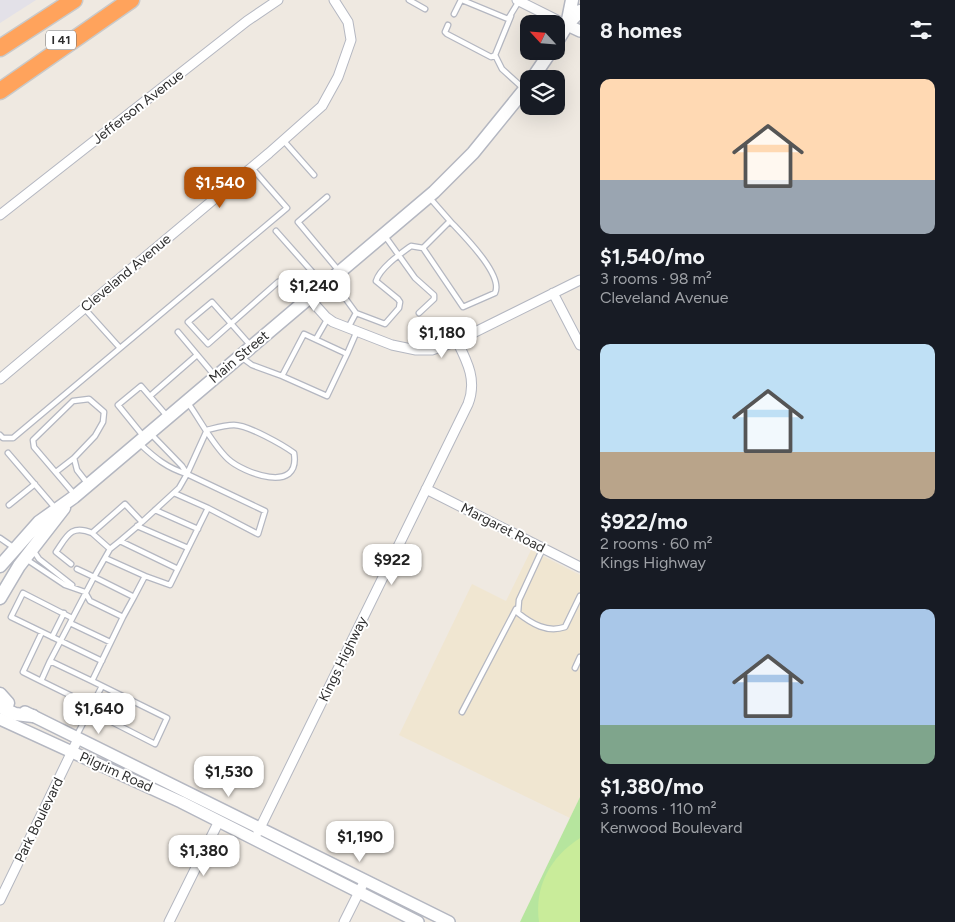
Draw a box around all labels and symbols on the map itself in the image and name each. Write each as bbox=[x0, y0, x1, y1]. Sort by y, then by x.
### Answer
north arrow bbox=[520, 15, 565, 60]
road number: I 41 bbox=[46, 30, 76, 50]
street label: Jefferson Avenue bbox=[89, 66, 187, 148]
pin: $1,540 bbox=[179, 166, 261, 209]
street label: Cleveland Avenue bbox=[77, 230, 175, 316]
pin: $1,240 bbox=[273, 270, 355, 312]
pin: $1,180 bbox=[401, 316, 483, 359]
street label: Main Street bbox=[206, 327, 272, 387]
street label: Margaret Road bbox=[458, 499, 548, 557]
pin: $922 bbox=[362, 544, 422, 586]
street label: Kings Highway bbox=[315, 613, 371, 704]
pin: $1,640 bbox=[58, 692, 140, 735]
street label: Pilgrim Road bbox=[77, 748, 155, 796]
pin: $1,530 bbox=[188, 756, 270, 798]
street label: Park Boulevard bbox=[11, 775, 67, 865]
pin: $1,190 bbox=[319, 820, 401, 863]
pin: $1,380 bbox=[163, 834, 245, 877]

